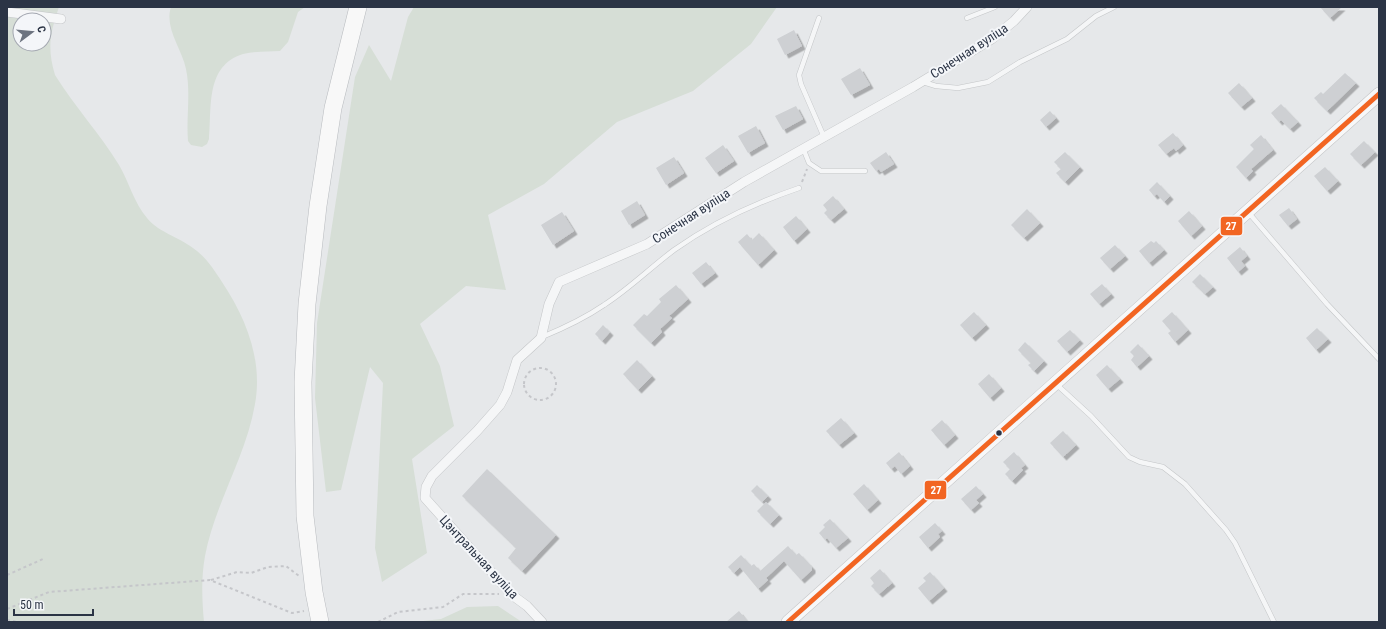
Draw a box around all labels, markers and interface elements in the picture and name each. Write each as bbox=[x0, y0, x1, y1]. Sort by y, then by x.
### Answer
north arrow bbox=[12, 12, 52, 52]
street label: Сонечная вуліца bbox=[927, 20, 1011, 82]
text: С bbox=[34, 25, 48, 34]
street label: Сонечная вуліца bbox=[649, 185, 733, 247]
line badge: 27 bbox=[1220, 216, 1243, 236]
text: 27 bbox=[1225, 220, 1237, 233]
unlabelled marker bbox=[994, 428, 1004, 438]
line badge: 27 bbox=[924, 480, 947, 500]
text: 27 bbox=[930, 484, 942, 497]
street label: Цэнтральная вуліца bbox=[437, 512, 521, 602]
scale bar bbox=[14, 591, 93, 617]
text: 50 m bbox=[20, 598, 44, 612]

